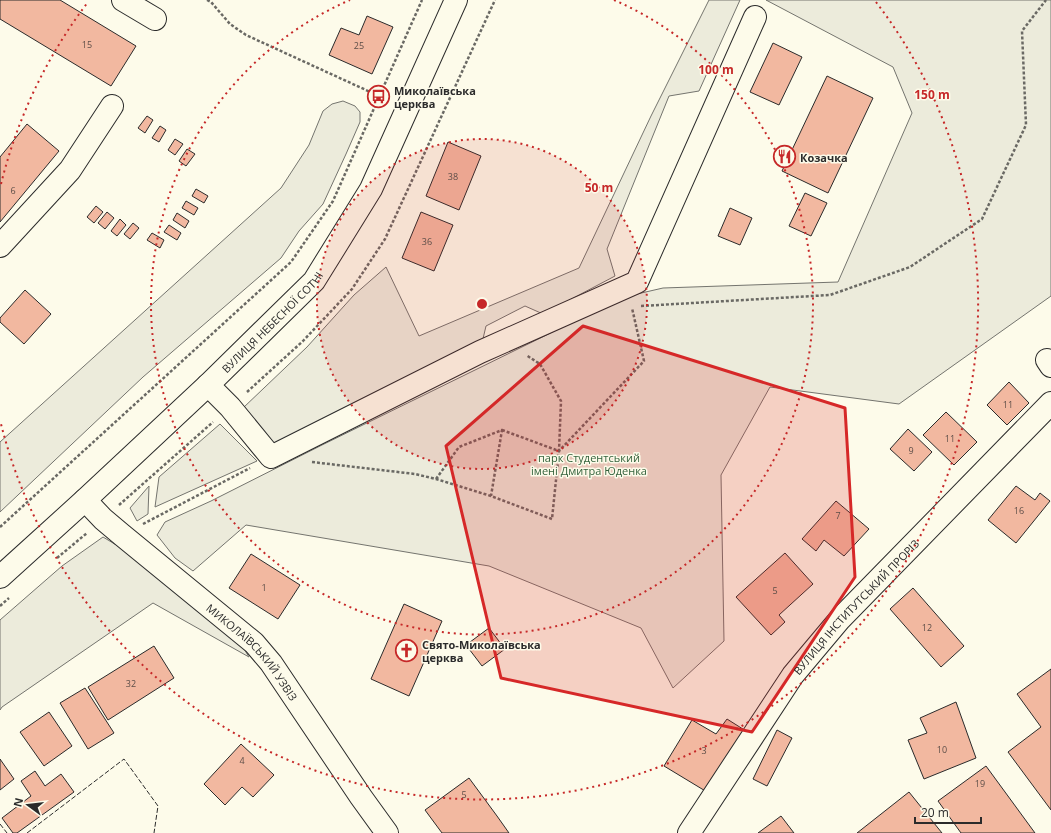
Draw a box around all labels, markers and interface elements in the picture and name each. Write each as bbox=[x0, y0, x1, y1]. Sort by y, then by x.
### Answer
house number: 15 bbox=[82, 38, 92, 51]
house number: 25 bbox=[354, 39, 364, 52]
text: 100 m bbox=[698, 61, 734, 78]
bus stop icon: Миколаївська церква bbox=[366, 83, 392, 109]
place label: Миколаївська церква bbox=[394, 83, 476, 111]
text: 150 m bbox=[914, 86, 950, 103]
restaurant icon: Козачка bbox=[771, 144, 797, 170]
place label: Козачка bbox=[800, 150, 848, 165]
house number: 38 bbox=[448, 170, 458, 183]
text: 50 m bbox=[585, 179, 613, 196]
house number: 6 bbox=[10, 184, 16, 197]
house number: 36 bbox=[422, 235, 432, 248]
street label: ВУЛИЦЯ НЕБЕСНОЇ СОТНІ bbox=[218, 268, 326, 375]
centre of rings bbox=[475, 297, 489, 311]
house number: 11 bbox=[1003, 398, 1013, 411]
house number: 11 bbox=[945, 432, 955, 445]
house number: 9 bbox=[908, 444, 914, 457]
park label: парк Студентський імені Дмитра Юденка bbox=[531, 450, 647, 478]
house number: 16 bbox=[1014, 504, 1024, 517]
house number: 7 bbox=[835, 509, 841, 522]
street label: ВУЛИЦЯ ІНСТИТУТСЬКИЙ ПРОРІЗ bbox=[789, 536, 922, 677]
house number: 1 bbox=[261, 581, 267, 594]
house number: 5 bbox=[772, 584, 778, 597]
street label: МИКОЛАЇВСЬКИЙ УЗВІЗ bbox=[204, 600, 301, 703]
house number: 12 bbox=[922, 621, 932, 634]
church icon: Свято-Миколаївська церква bbox=[393, 637, 419, 663]
place label: Свято-Миколаївська церква bbox=[422, 637, 541, 665]
house number: 32 bbox=[126, 677, 136, 690]
house number: 10 bbox=[937, 743, 947, 756]
house number: 3 bbox=[701, 744, 707, 757]
house number: 4 bbox=[239, 754, 245, 767]
house number: 19 bbox=[975, 777, 985, 790]
north arrow bbox=[8, 785, 48, 825]
house number: 5 bbox=[461, 788, 467, 801]
text: N bbox=[9, 796, 26, 809]
scale bar bbox=[915, 799, 981, 825]
text: 20 m bbox=[921, 804, 949, 821]

